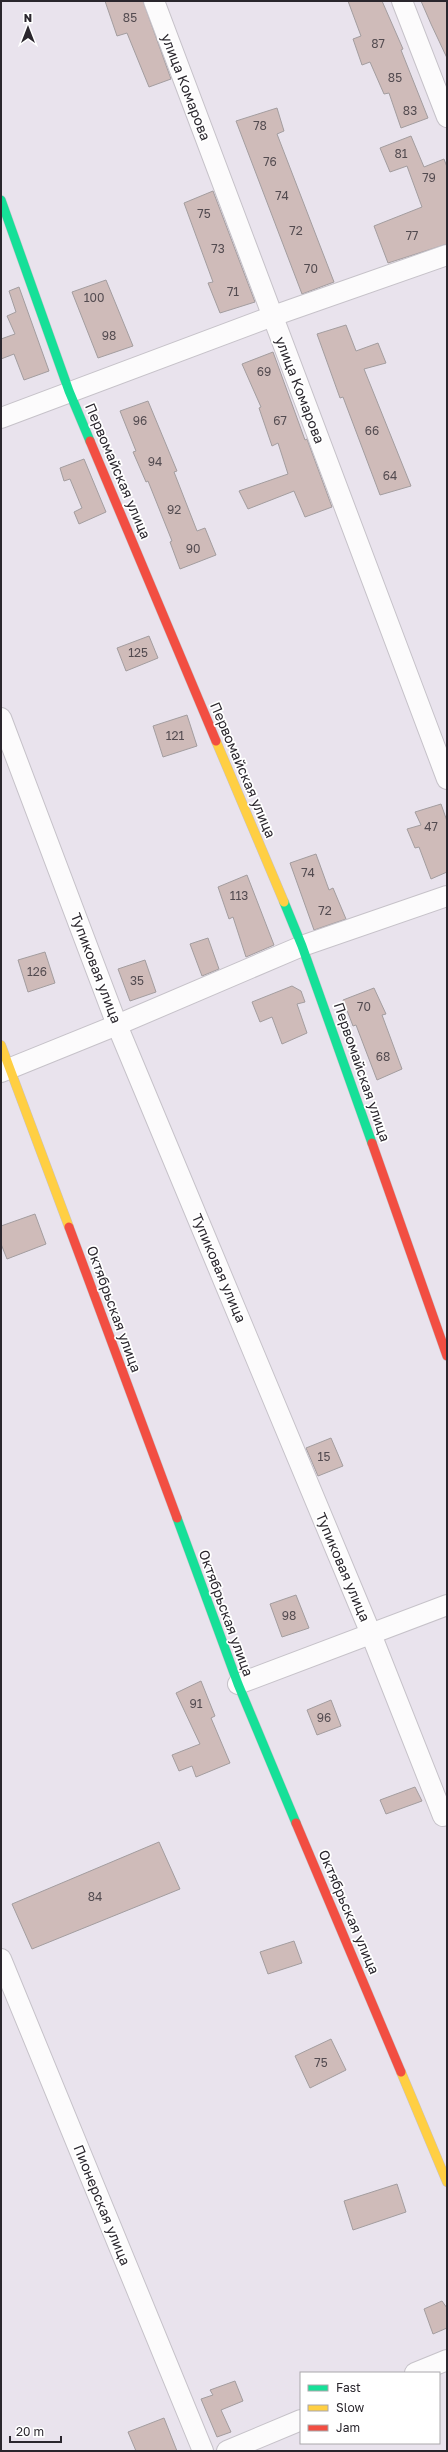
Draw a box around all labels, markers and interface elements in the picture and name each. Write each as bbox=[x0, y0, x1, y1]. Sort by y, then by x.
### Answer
north arrow bbox=[8, 8, 48, 48]
house number: 85 bbox=[123, 10, 137, 25]
text: N bbox=[24, 11, 32, 24]
street label: улица Комарова bbox=[158, 31, 215, 143]
house number: 87 bbox=[371, 36, 385, 51]
house number: 85 bbox=[388, 70, 402, 85]
house number: 83 bbox=[403, 103, 417, 118]
house number: 78 bbox=[253, 118, 267, 133]
house number: 81 bbox=[394, 146, 408, 161]
house number: 76 bbox=[263, 154, 277, 169]
house number: 79 bbox=[422, 170, 436, 185]
house number: 74 bbox=[275, 188, 289, 203]
house number: 75 bbox=[197, 206, 211, 221]
house number: 72 bbox=[289, 223, 303, 238]
house number: 77 bbox=[406, 228, 418, 243]
house number: 73 bbox=[211, 241, 225, 256]
house number: 70 bbox=[304, 261, 318, 276]
house number: 71 bbox=[227, 284, 239, 299]
house number: 100 bbox=[84, 290, 104, 305]
house number: 98 bbox=[102, 328, 116, 343]
street label: улица Комарова bbox=[272, 334, 329, 446]
house number: 69 bbox=[257, 364, 271, 379]
street label: Первомайская улица bbox=[82, 400, 155, 541]
house number: 96 bbox=[133, 413, 147, 428]
house number: 67 bbox=[273, 413, 287, 428]
house number: 66 bbox=[365, 423, 379, 438]
house number: 94 bbox=[148, 454, 162, 469]
house number: 64 bbox=[383, 468, 397, 483]
house number: 92 bbox=[167, 502, 181, 517]
house number: 90 bbox=[186, 541, 200, 556]
house number: 125 bbox=[128, 645, 148, 660]
street label: Первомайская улица bbox=[207, 699, 280, 840]
house number: 121 bbox=[166, 728, 184, 743]
house number: 47 bbox=[424, 819, 438, 834]
house number: 74 bbox=[301, 865, 315, 880]
house number: 113 bbox=[230, 888, 248, 903]
house number: 72 bbox=[318, 903, 332, 918]
street label: Тупиковая улица bbox=[68, 910, 125, 1025]
house number: 126 bbox=[27, 964, 47, 979]
house number: 35 bbox=[130, 973, 144, 988]
house number: 70 bbox=[357, 999, 371, 1014]
street label: Первомайская улица bbox=[331, 1000, 394, 1144]
house number: 68 bbox=[376, 1049, 390, 1064]
street label: Тупиковая улица bbox=[189, 1211, 250, 1325]
street label: Октябрьская улица bbox=[84, 1243, 145, 1374]
house number: 15 bbox=[318, 1449, 330, 1464]
street label: Тупиковая улица bbox=[313, 1510, 374, 1624]
street label: Октябрьская улица bbox=[196, 1547, 257, 1678]
house number: 98 bbox=[282, 1608, 296, 1623]
house number: 91 bbox=[189, 1696, 203, 1711]
house number: 96 bbox=[317, 1710, 331, 1725]
street label: Октябрьская улица bbox=[316, 1847, 383, 1977]
house number: 84 bbox=[88, 1889, 102, 1904]
house number: 75 bbox=[314, 2055, 328, 2070]
street label: Пионерская улица bbox=[70, 2142, 134, 2268]
legend bbox=[300, 2372, 440, 2444]
text: Fast bbox=[336, 2380, 361, 2395]
text: Slow bbox=[336, 2400, 364, 2415]
scale bar bbox=[10, 2418, 61, 2444]
text: Jam bbox=[336, 2420, 360, 2435]
text: 20 m bbox=[16, 2424, 44, 2439]

